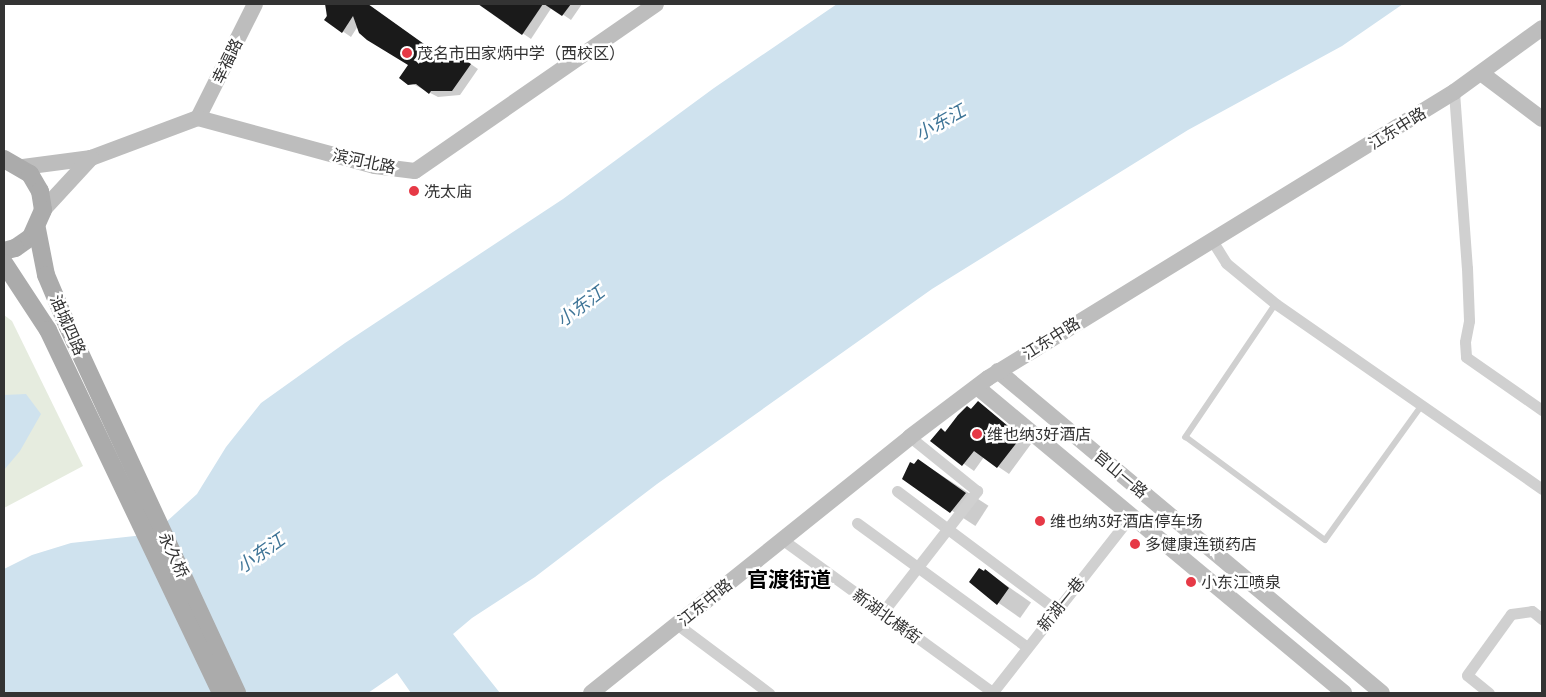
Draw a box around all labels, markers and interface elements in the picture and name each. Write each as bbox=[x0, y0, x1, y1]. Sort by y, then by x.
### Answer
street label: 幸福路 bbox=[208, 35, 246, 87]
place label: 茂名市田家炳中学（西校区） bbox=[417, 43, 625, 63]
marker: 茂名市田家炳中学（西校区） bbox=[401, 47, 413, 59]
water label: 小东江 bbox=[911, 99, 969, 145]
street label: 江东中路 bbox=[1365, 103, 1429, 153]
street label: 滨河北路 bbox=[331, 145, 397, 177]
place label: 冼太庙 bbox=[424, 181, 472, 201]
marker: 冼太庙 bbox=[408, 185, 420, 197]
water label: 小东江 bbox=[552, 281, 608, 331]
street label: 油城四路 bbox=[46, 292, 90, 358]
street label: 江东中路 bbox=[1019, 313, 1083, 363]
place label: 维也纳3好酒店 bbox=[987, 424, 1091, 444]
marker: 维也纳3好酒店 bbox=[971, 428, 983, 440]
street label: 官山一路 bbox=[1090, 446, 1152, 502]
place label: 维也纳3好酒店停车场 bbox=[1050, 511, 1202, 531]
marker: 维也纳3好酒店停车场 bbox=[1034, 515, 1046, 527]
street label: 永久桥 bbox=[155, 529, 193, 581]
water label: 小东江 bbox=[232, 529, 288, 577]
place label: 多健康连锁药店 bbox=[1145, 534, 1257, 554]
marker: 多健康连锁药店 bbox=[1129, 538, 1141, 550]
district label: 官渡街道 bbox=[747, 566, 831, 592]
place label: 小东江喷泉 bbox=[1201, 572, 1281, 592]
street label: 新湖一巷 bbox=[1033, 573, 1089, 635]
street label: 江东中路 bbox=[674, 574, 736, 630]
marker: 小东江喷泉 bbox=[1185, 576, 1197, 588]
street label: 新湖北横街 bbox=[849, 585, 925, 647]

